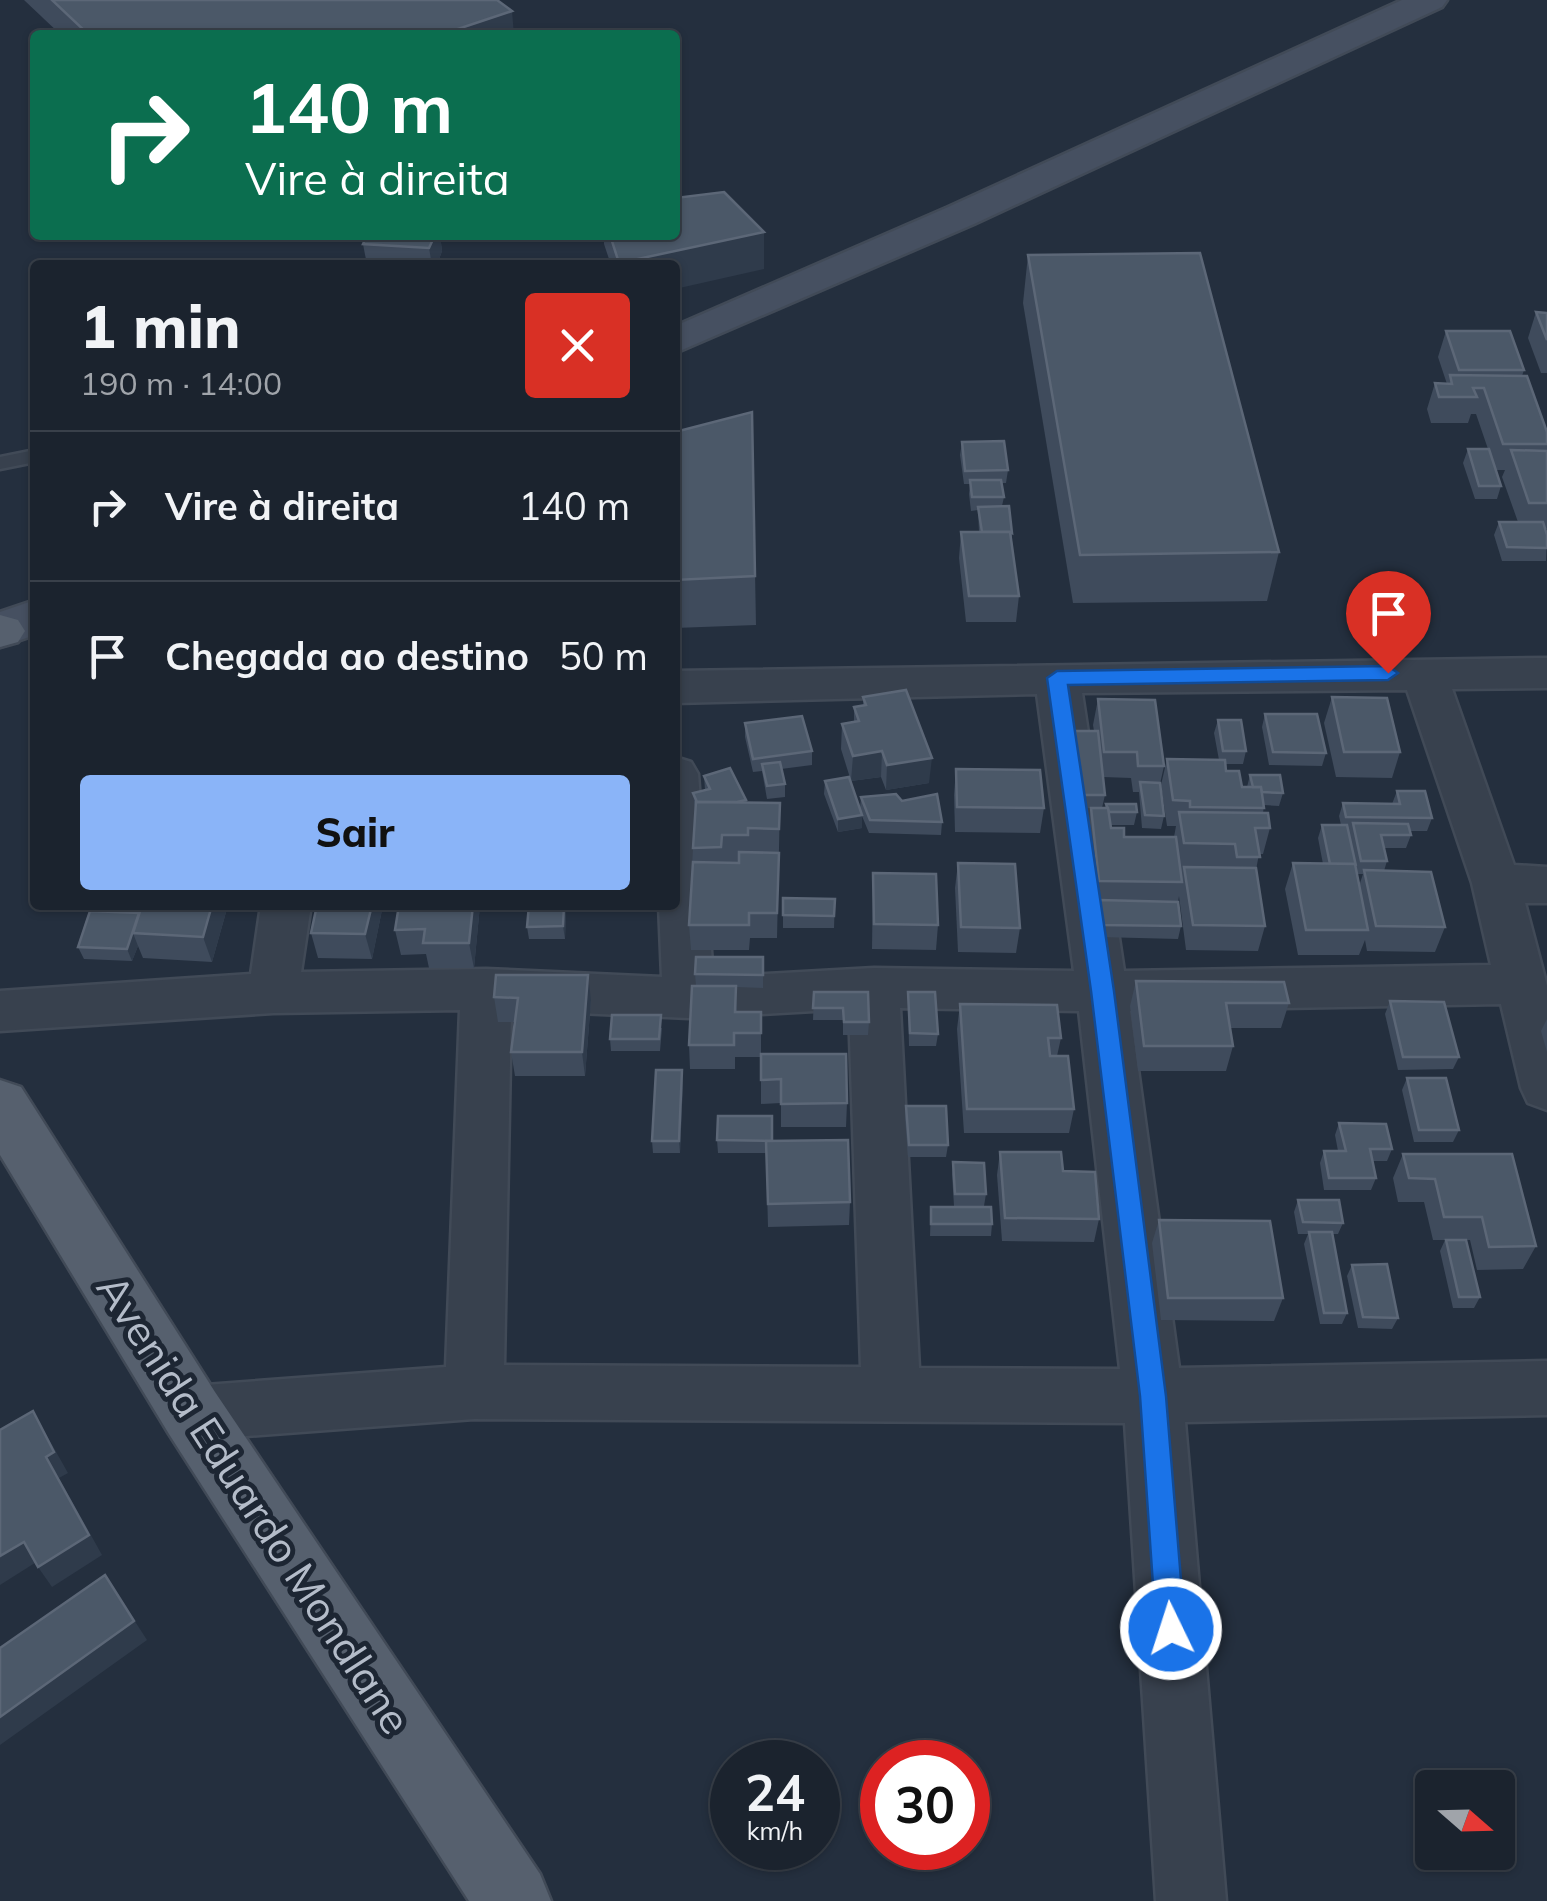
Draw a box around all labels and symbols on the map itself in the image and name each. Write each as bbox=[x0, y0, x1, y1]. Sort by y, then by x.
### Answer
pin bbox=[1346, 571, 1431, 674]
street label: Avenida Eduardo Mondlane bbox=[86, 1264, 423, 1743]
position arrow bbox=[1119, 1577, 1223, 1681]
speed limit sign: 30 bbox=[860, 1740, 990, 1870]
north arrow bbox=[1415, 1770, 1515, 1870]

